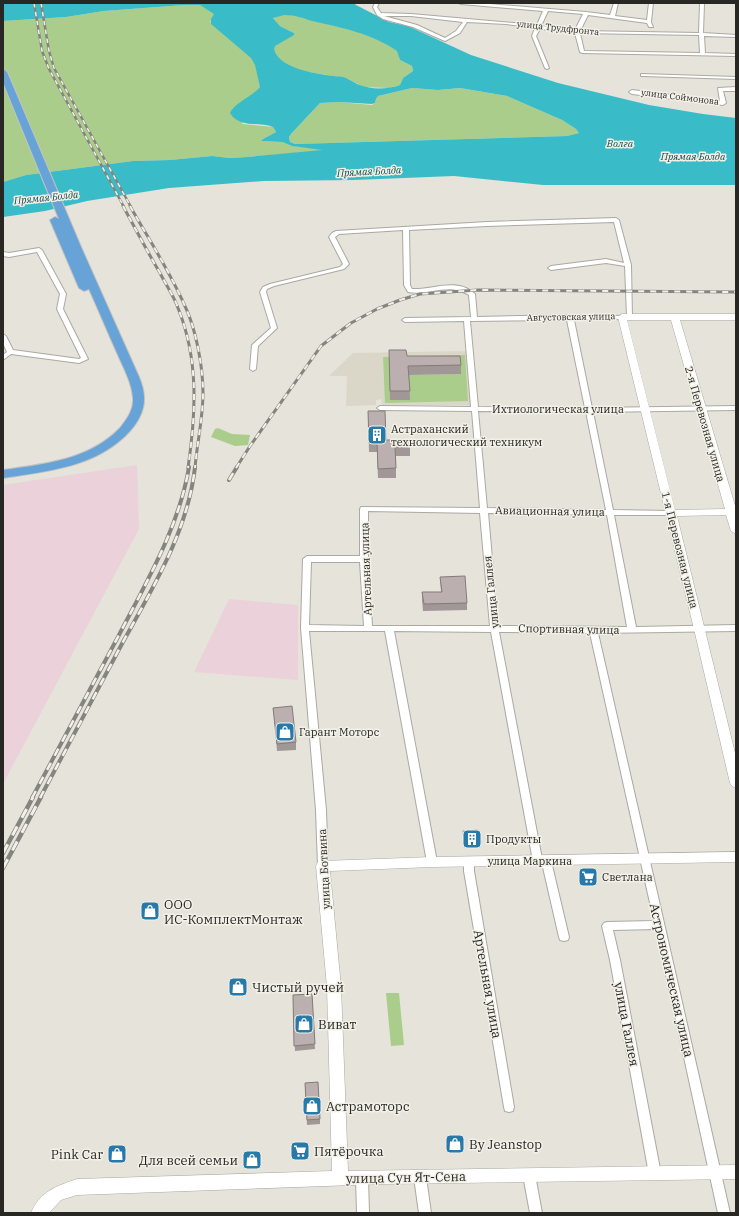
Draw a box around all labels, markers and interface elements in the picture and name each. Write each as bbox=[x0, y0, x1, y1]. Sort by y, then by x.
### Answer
street label: улица Трудфронта bbox=[516, 18, 600, 37]
street label: улица Соймонова bbox=[641, 86, 720, 107]
water label: Волга bbox=[606, 137, 634, 150]
water label: Прямая Болда bbox=[660, 150, 726, 163]
water label: Прямая Болда bbox=[335, 163, 402, 180]
water label: Прямая Болда bbox=[12, 188, 79, 207]
street label: Августовская улица bbox=[527, 310, 615, 323]
street label: 2-я Перевозная улица bbox=[682, 364, 728, 484]
street label: Ихтиологическая улица bbox=[492, 402, 624, 416]
place label: Астраханский технологический техникум bbox=[391, 422, 542, 449]
building icon: Астраханский технологический техникум bbox=[366, 424, 388, 446]
street label: 1-я Перевозная улица bbox=[659, 490, 701, 610]
street label: Авиационная улица bbox=[495, 503, 605, 519]
street label: Артельная улица bbox=[357, 522, 375, 616]
street label: улица Галлея bbox=[480, 555, 502, 629]
street label: Спортивная улица bbox=[518, 621, 620, 637]
shop icon: Гарант Моторс bbox=[274, 721, 296, 743]
place label: Гарант Моторс bbox=[299, 725, 380, 739]
street label: улица Ботвина bbox=[315, 828, 333, 910]
building icon: Продукты bbox=[461, 828, 483, 850]
place label: Продукты bbox=[486, 832, 541, 846]
street label: улица Маркина bbox=[488, 854, 572, 868]
supermarket icon: Светлана bbox=[577, 866, 599, 888]
place label: Светлана bbox=[602, 870, 653, 884]
place label: ООО ИС-КомплектМонтаж bbox=[164, 896, 303, 928]
shop icon: ООО ИС-КомплектМонтаж bbox=[139, 900, 161, 922]
street label: Астрономическая улица bbox=[646, 901, 698, 1059]
street label: Артельная улица bbox=[470, 928, 505, 1040]
shop icon: Чистый ручей bbox=[227, 976, 249, 998]
place label: Чистый ручей bbox=[252, 979, 344, 996]
street label: улица Галлея bbox=[610, 980, 643, 1068]
shop icon: Виват bbox=[293, 1013, 315, 1035]
place label: Виват bbox=[318, 1016, 357, 1033]
shop icon: Астрамоторс bbox=[301, 1095, 323, 1117]
place label: Астрамоторс bbox=[326, 1098, 410, 1115]
shop icon: By Jeanstop bbox=[444, 1133, 466, 1155]
place label: By Jeanstop bbox=[469, 1136, 542, 1153]
supermarket icon: Пятёрочка bbox=[289, 1140, 311, 1162]
shop icon: Pink Car bbox=[106, 1143, 128, 1165]
place label: Пятёрочка bbox=[314, 1143, 384, 1160]
place label: Pink Car bbox=[51, 1146, 103, 1163]
shop icon: Для всей семьи bbox=[241, 1149, 263, 1171]
place label: Для всей семьи bbox=[139, 1152, 238, 1169]
street label: улица Сун Ят-Сена bbox=[346, 1168, 466, 1187]

